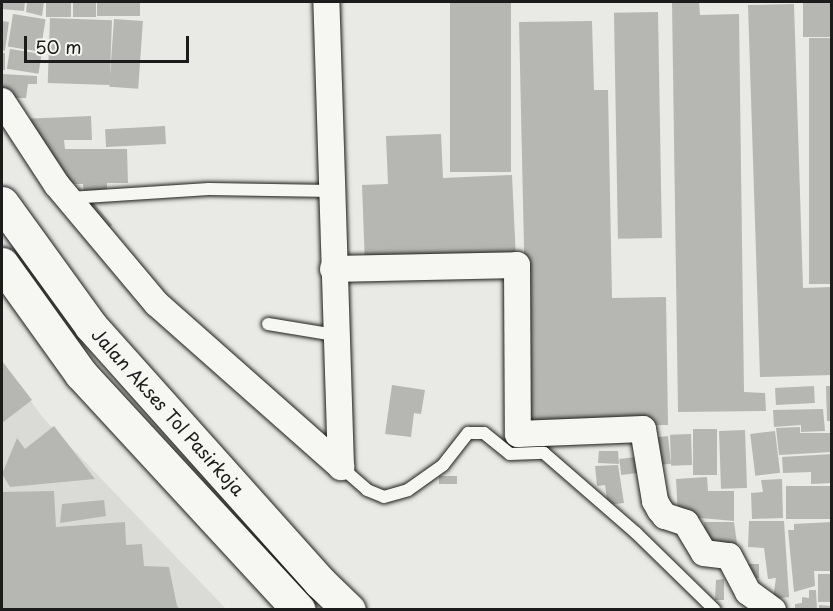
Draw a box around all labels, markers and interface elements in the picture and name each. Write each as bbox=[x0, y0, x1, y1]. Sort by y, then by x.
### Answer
scale bar bbox=[27, 24, 192, 62]
text: 50 m bbox=[35, 33, 82, 60]
street label: Jalan Akses Tol Pasirkoja bbox=[86, 323, 250, 501]

